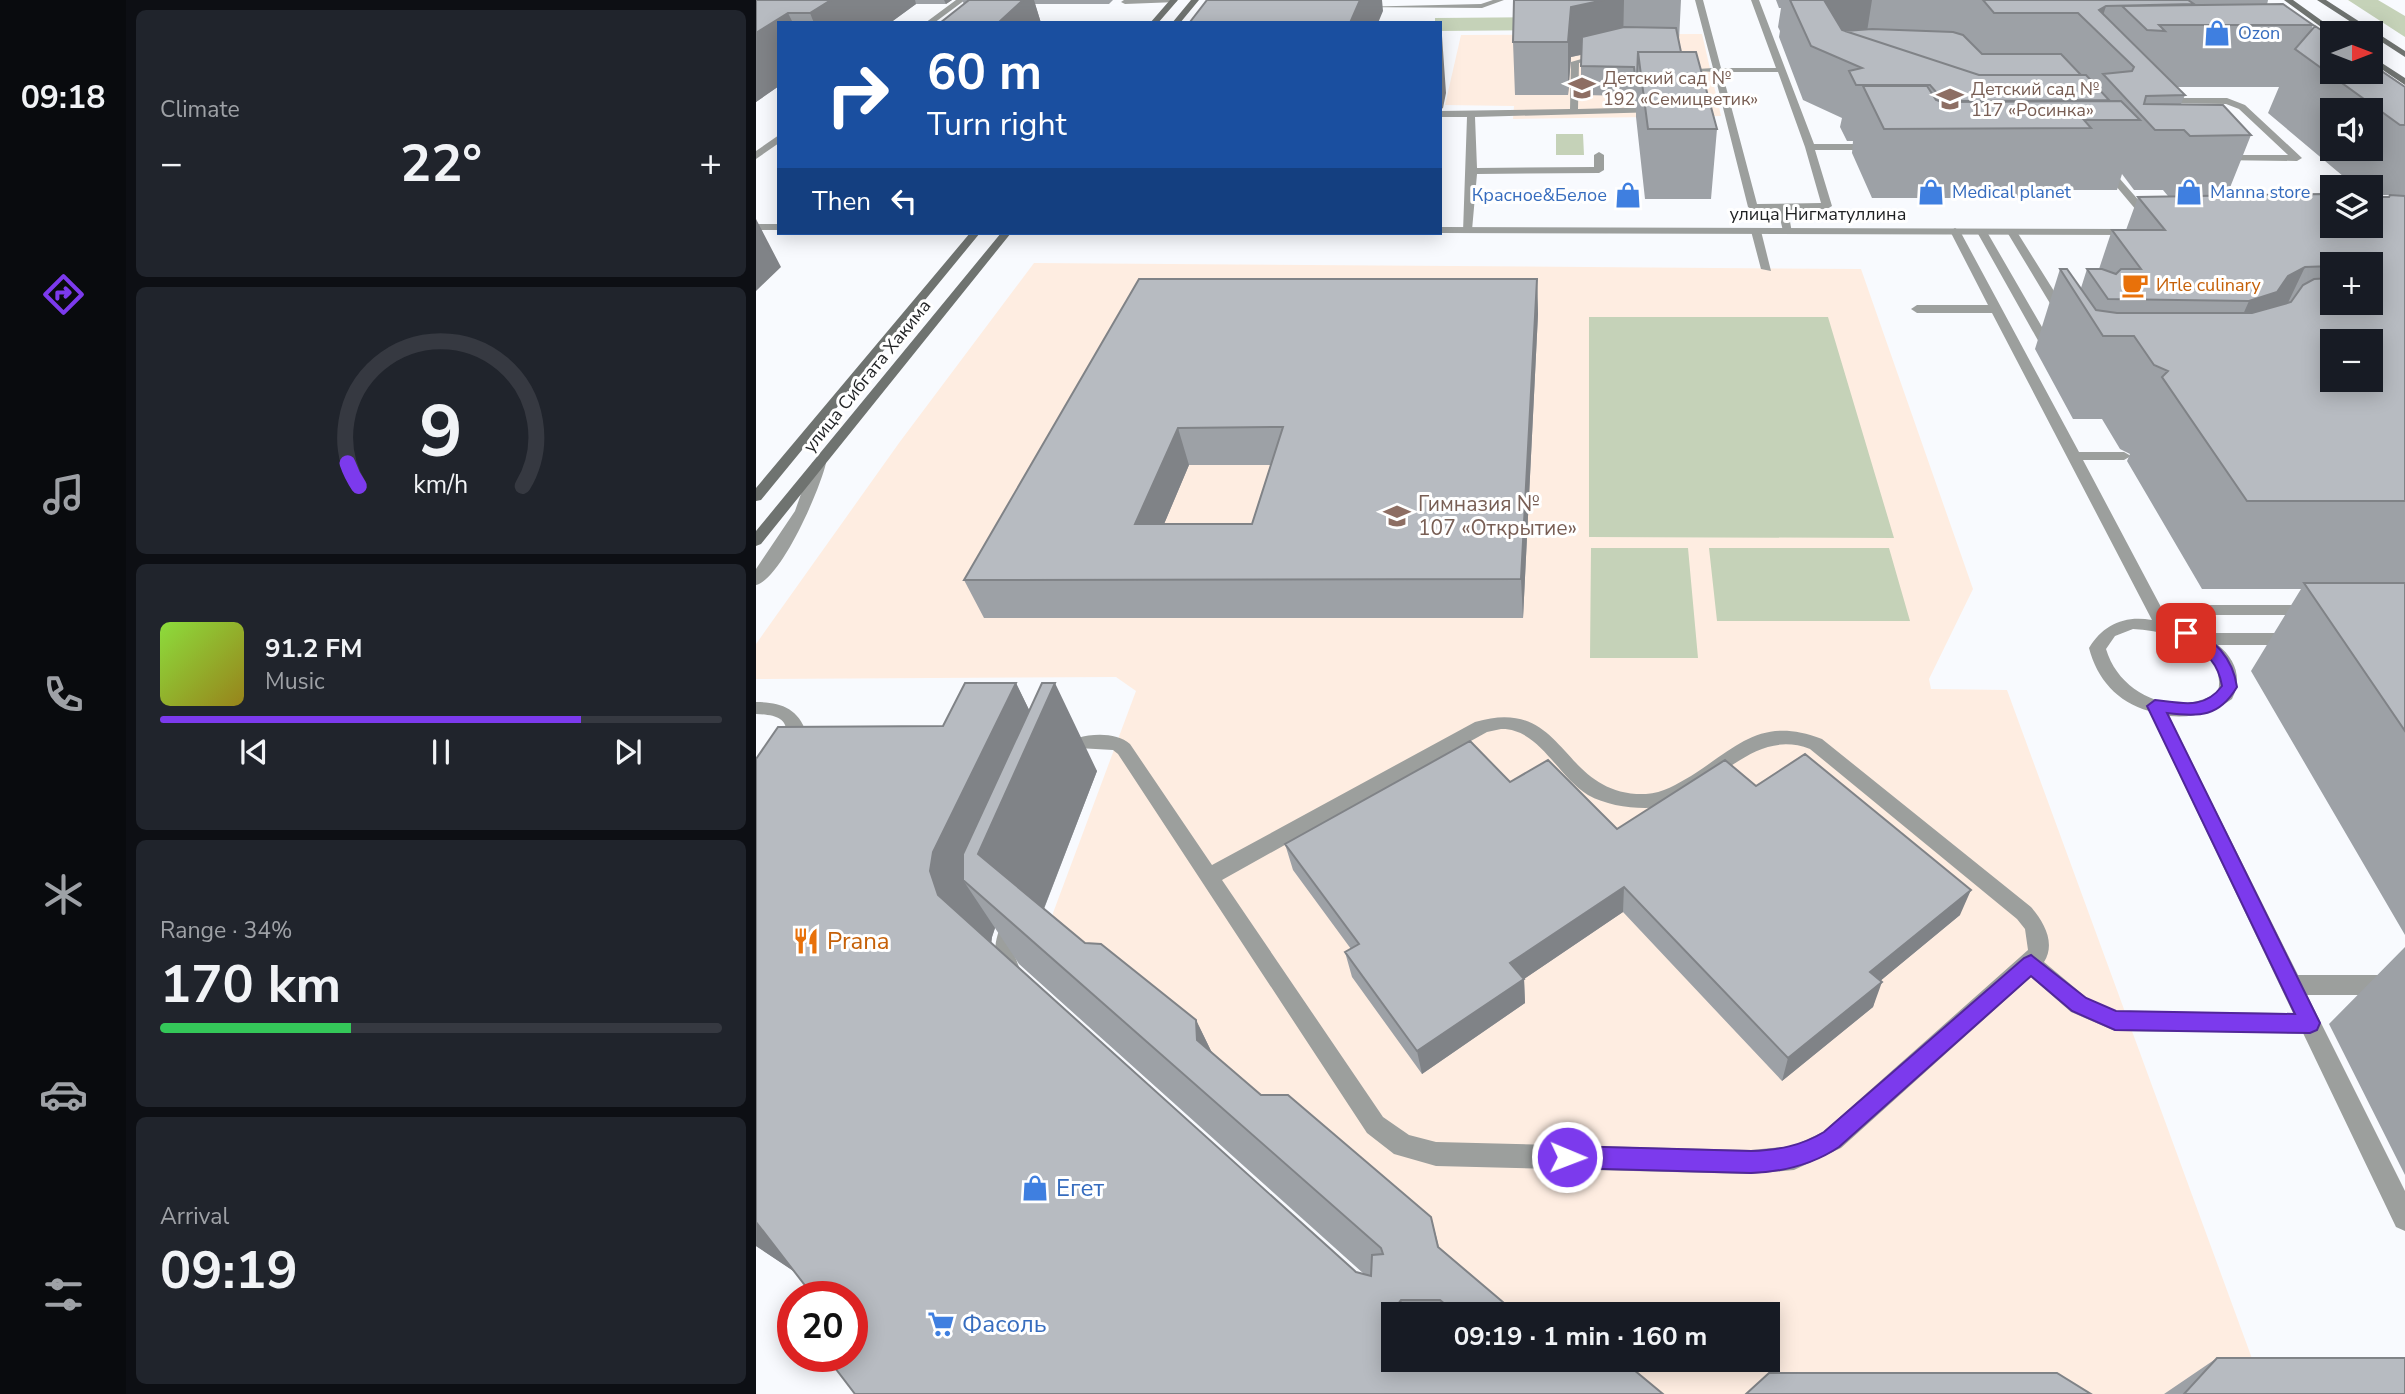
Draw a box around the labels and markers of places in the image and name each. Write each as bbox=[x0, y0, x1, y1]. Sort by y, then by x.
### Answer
shop icon: Ozon bbox=[2202, 18, 2232, 48]
place label: Ozon bbox=[2238, 21, 2280, 45]
place label: Детский сад № 192 «Семицветик» bbox=[1603, 66, 1758, 111]
school or university icon: Детский сад № 192 «Семицветик» bbox=[1567, 73, 1597, 103]
place label: Детский сад № 117 «Росинка» bbox=[1971, 77, 2099, 122]
school or university icon: Детский сад № 117 «Росинка» bbox=[1935, 84, 1965, 114]
shop icon: Medical planet bbox=[1916, 177, 1946, 207]
shop icon: Manna store bbox=[2174, 177, 2204, 207]
shop icon: Красное&Белое bbox=[1613, 180, 1643, 210]
place label: Medical planet bbox=[1952, 180, 2072, 204]
place label: Manna store bbox=[2210, 180, 2310, 204]
place label: Красное&Белое bbox=[1472, 183, 1607, 207]
cafe icon: Итle culinary bbox=[2120, 270, 2150, 300]
place label: Итle culinary bbox=[2156, 273, 2261, 297]
place label: Гимназия № 107 «Открытие» bbox=[1418, 490, 1577, 542]
school or university icon: Гимназия № 107 «Открытие» bbox=[1382, 501, 1412, 531]
pin bbox=[2156, 603, 2216, 663]
place label: Prana bbox=[827, 925, 890, 957]
restaurant icon: Prana bbox=[791, 926, 821, 956]
place label: Егет bbox=[1056, 1172, 1104, 1204]
shop icon: Егет bbox=[1020, 1173, 1050, 1203]
place label: Фасоль bbox=[962, 1308, 1047, 1340]
supermarket icon: Фасоль bbox=[926, 1309, 956, 1339]

